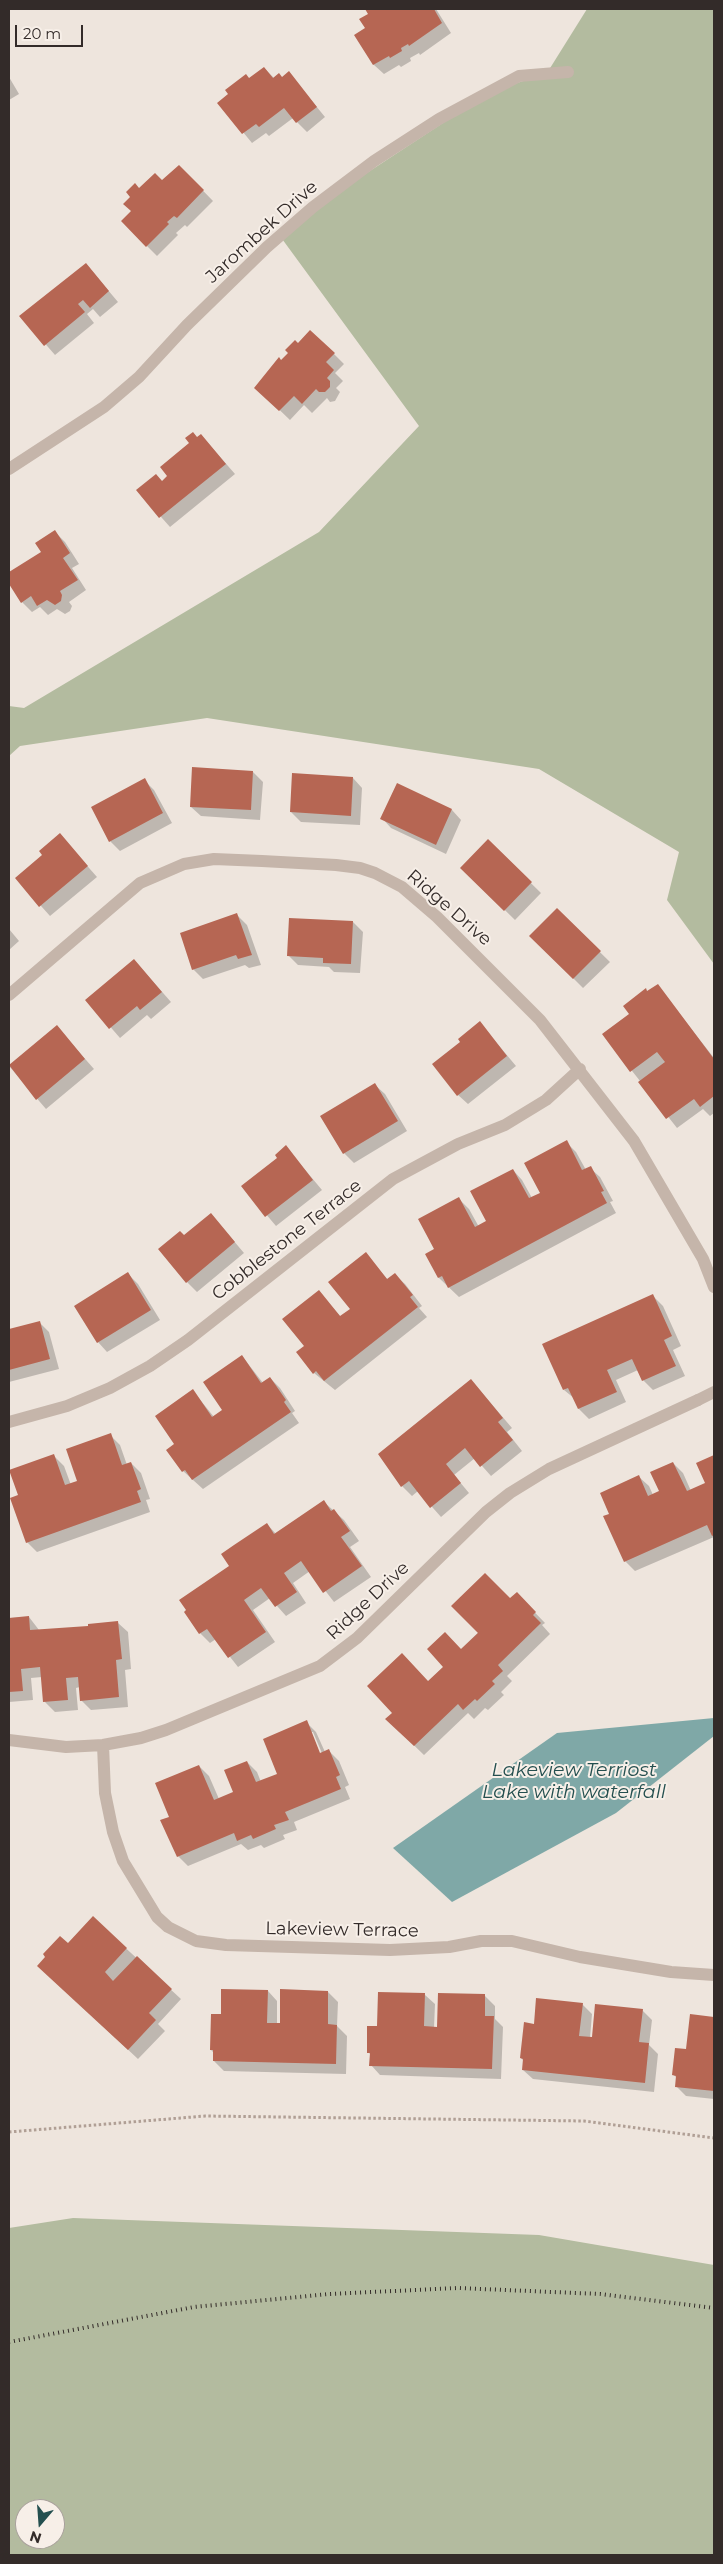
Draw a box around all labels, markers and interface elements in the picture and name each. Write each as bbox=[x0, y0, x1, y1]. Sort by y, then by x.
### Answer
scale bar bbox=[18, 15, 85, 47]
text: 20 m bbox=[23, 24, 61, 43]
street label: Jarombek Drive bbox=[202, 176, 322, 288]
street label: Ridge Drive bbox=[402, 865, 496, 951]
street label: Cobblestone Terrace bbox=[208, 1175, 366, 1305]
street label: Ridge Drive bbox=[322, 1557, 414, 1645]
water label: Lakeview Terriost Lake with waterfall bbox=[482, 1759, 666, 1803]
street label: Lakeview Terrace bbox=[265, 1918, 419, 1942]
north arrow bbox=[15, 2499, 65, 2549]
text: N bbox=[28, 2527, 44, 2548]

